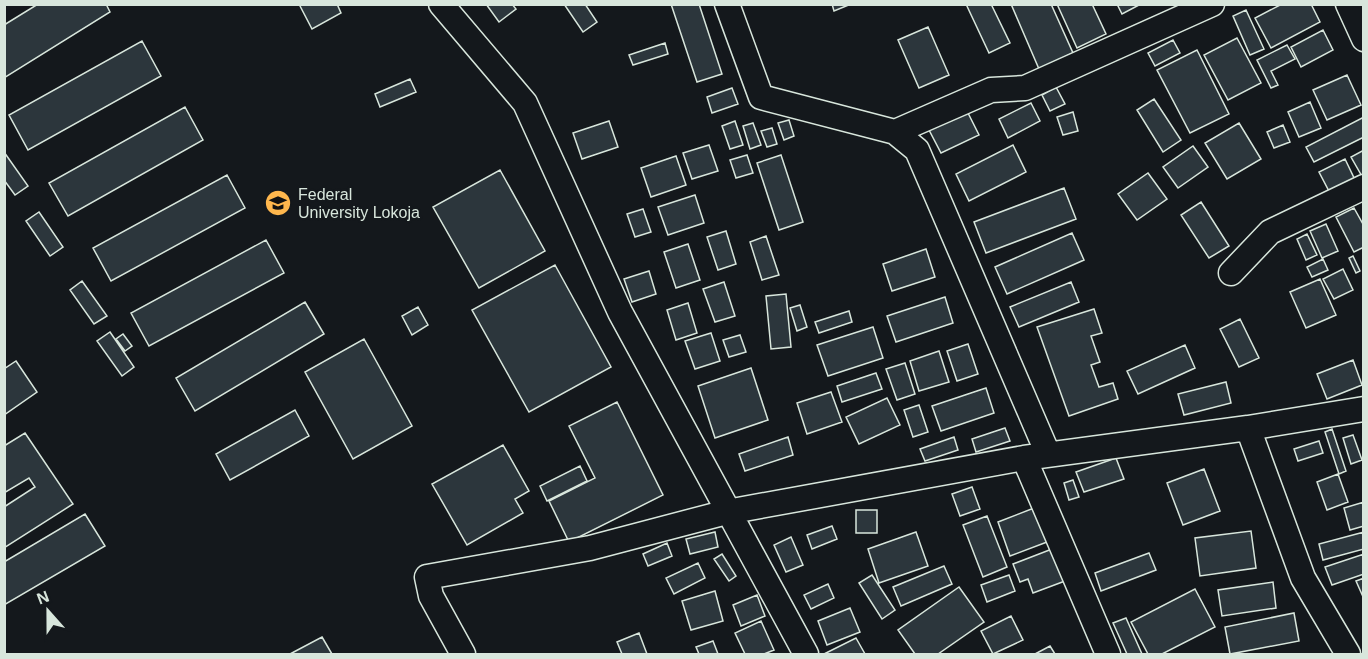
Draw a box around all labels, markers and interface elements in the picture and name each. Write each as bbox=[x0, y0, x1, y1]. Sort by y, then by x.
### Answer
place label: Federal University Lokoja bbox=[298, 186, 420, 221]
school or university icon: Federal University Lokoja bbox=[263, 188, 293, 218]
north arrow bbox=[18, 581, 78, 641]
text: N bbox=[34, 587, 51, 607]

